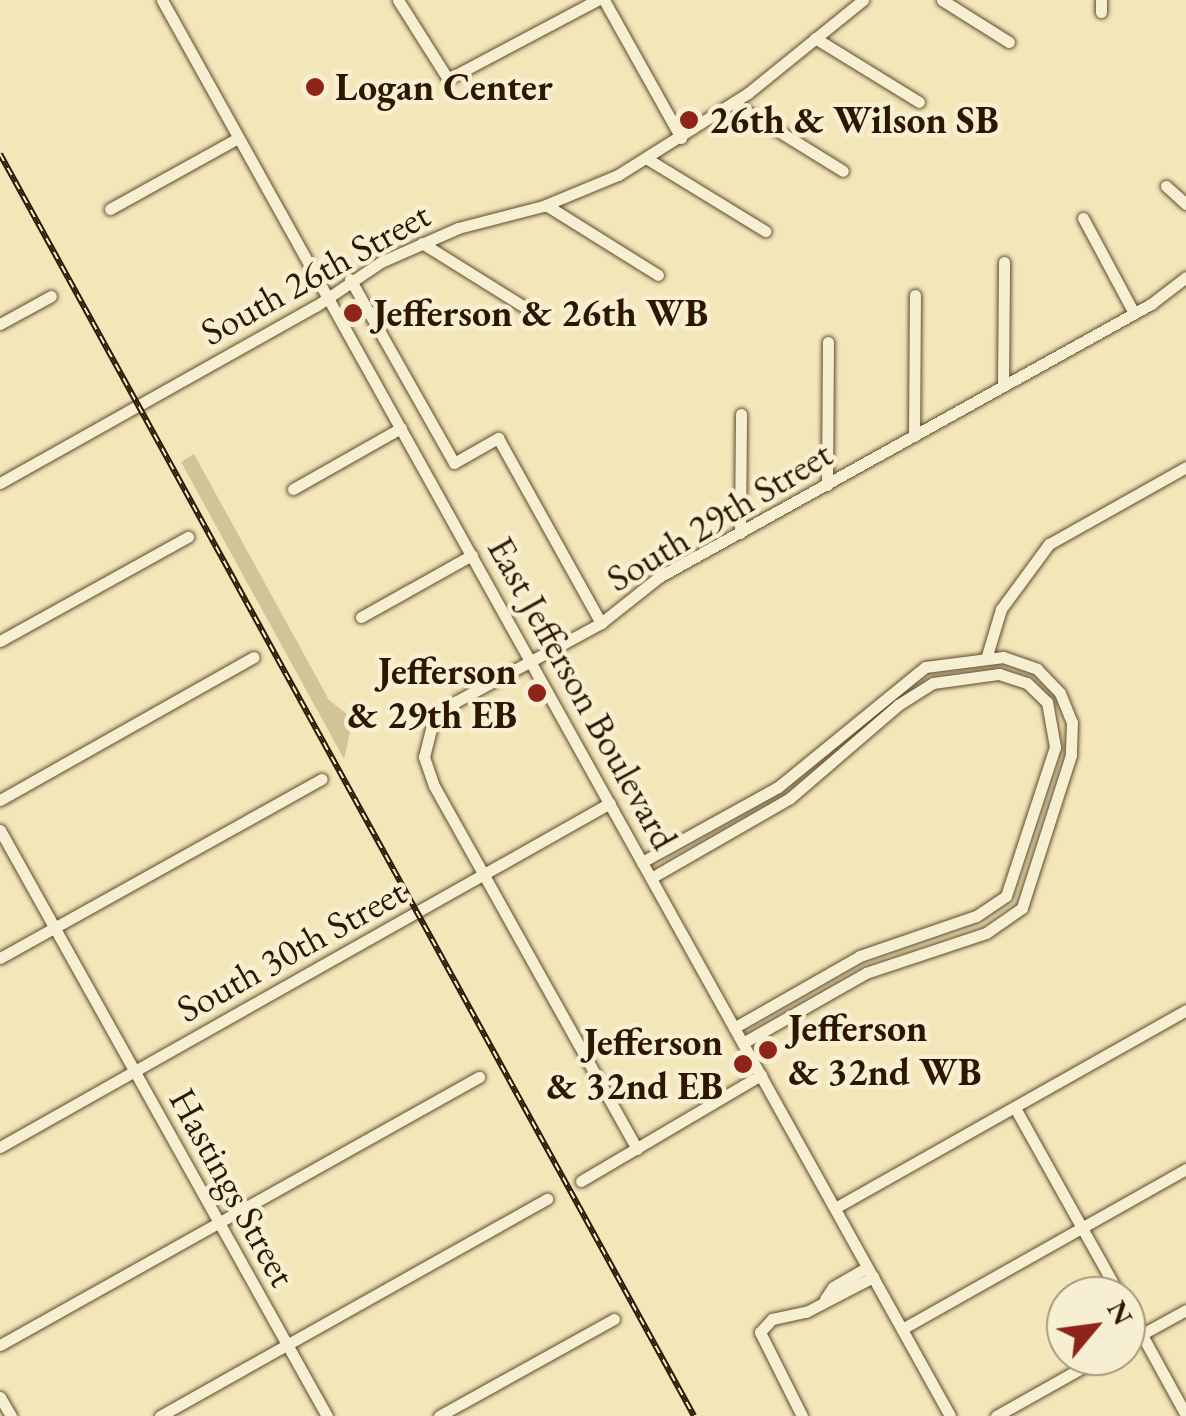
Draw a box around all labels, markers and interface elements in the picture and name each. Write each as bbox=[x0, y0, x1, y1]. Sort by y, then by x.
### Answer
place label: Logan Center bbox=[335, 64, 553, 110]
marker: Logan Center bbox=[304, 76, 326, 98]
place label: 26th & Wilson SB bbox=[709, 97, 999, 143]
marker: 26th & Wilson SB bbox=[678, 109, 700, 131]
street label: South 26th Street bbox=[193, 191, 437, 355]
place label: Jefferson & 26th WB bbox=[373, 290, 708, 336]
marker: Jefferson & 26th WB bbox=[342, 302, 364, 324]
street label: South 29th Street bbox=[598, 431, 840, 601]
street label: East Jefferson Boulevard bbox=[478, 529, 688, 857]
place label: Jefferson & 29th EB bbox=[347, 648, 517, 738]
marker: Jefferson & 29th EB bbox=[526, 682, 548, 704]
street label: South 30th Street bbox=[169, 868, 413, 1032]
place label: Jefferson & 32nd WB bbox=[788, 1005, 982, 1094]
place label: Jefferson & 32nd EB bbox=[546, 1019, 723, 1108]
marker: Jefferson & 32nd WB bbox=[757, 1039, 779, 1061]
marker: Jefferson & 32nd EB bbox=[732, 1053, 754, 1075]
street label: Hastings Street bbox=[160, 1080, 306, 1294]
north arrow bbox=[1046, 1276, 1146, 1376]
text: N bbox=[1099, 1294, 1142, 1331]

